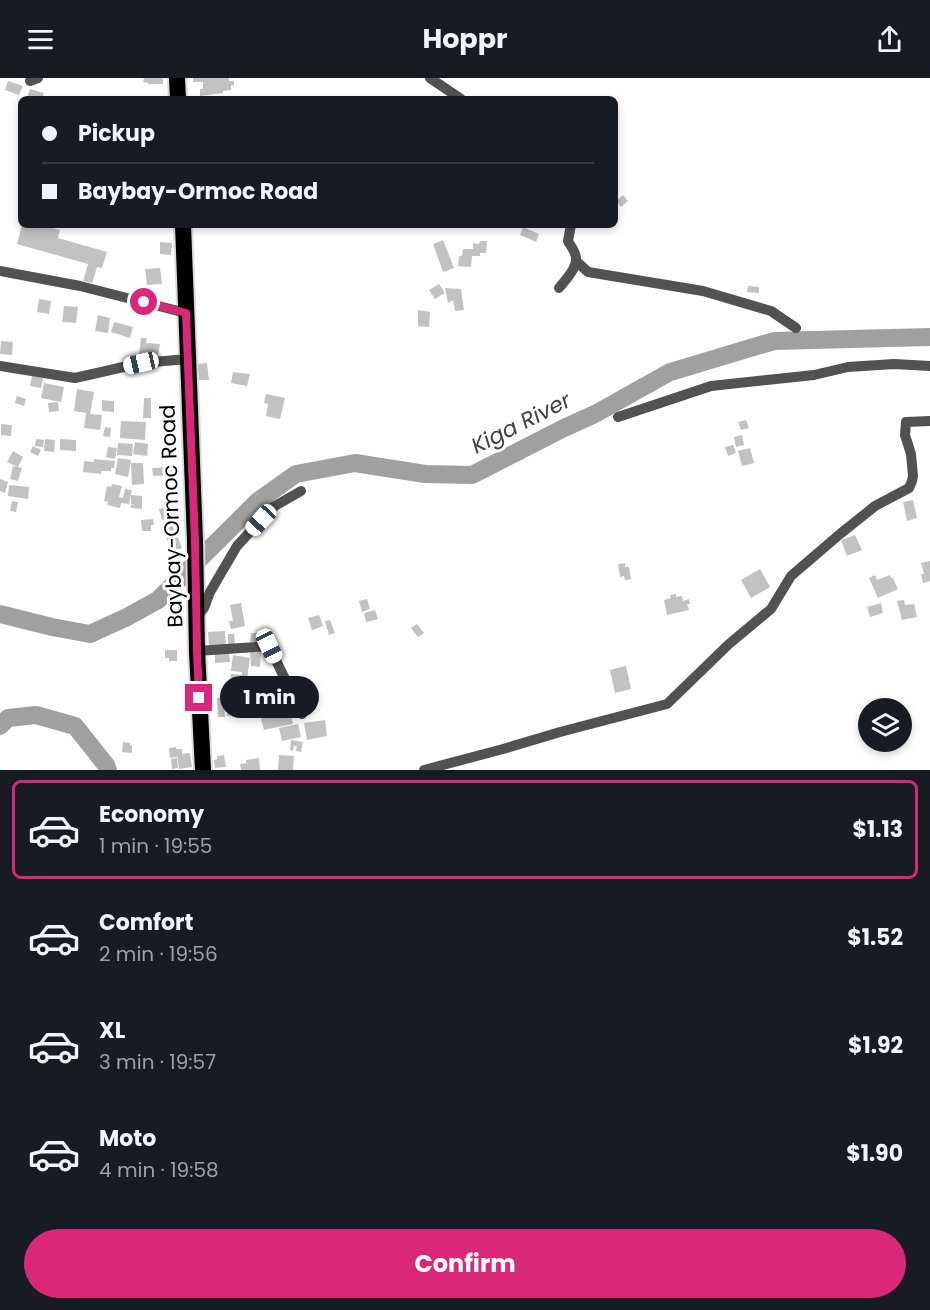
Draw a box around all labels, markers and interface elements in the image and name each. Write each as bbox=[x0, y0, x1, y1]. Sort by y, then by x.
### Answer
text: Hoppr bbox=[422, 20, 508, 57]
icon: menu bbox=[24, 23, 57, 56]
icon: share bbox=[873, 23, 906, 56]
text: Pickup bbox=[78, 118, 155, 149]
text: Baybay-Ormoc Road bbox=[78, 176, 318, 207]
route start bbox=[130, 288, 157, 315]
car bbox=[121, 350, 161, 376]
water label: Kiga River bbox=[466, 384, 577, 461]
street label: Baybay-Ormoc Road bbox=[153, 404, 189, 628]
car bbox=[242, 501, 280, 539]
car bbox=[253, 626, 285, 666]
callout: 1 min bbox=[220, 677, 319, 719]
text: 1 min bbox=[243, 683, 296, 711]
route end bbox=[185, 684, 212, 711]
map controls bbox=[858, 698, 912, 752]
button: layers bbox=[858, 698, 912, 752]
text: Economy bbox=[99, 799, 204, 830]
icon: car bbox=[27, 803, 81, 857]
text: $1.13 bbox=[852, 814, 903, 845]
text: 1 min · 19:55 bbox=[99, 832, 212, 860]
text: Comfort bbox=[99, 907, 193, 938]
icon: car bbox=[27, 911, 81, 965]
text: $1.52 bbox=[847, 922, 903, 953]
text: 2 min · 19:56 bbox=[99, 940, 218, 968]
text: XL bbox=[99, 1015, 125, 1046]
icon: car bbox=[27, 1019, 81, 1073]
text: $1.92 bbox=[848, 1030, 903, 1061]
text: 3 min · 19:57 bbox=[99, 1048, 216, 1076]
text: Moto bbox=[99, 1123, 156, 1154]
icon: car bbox=[27, 1127, 81, 1181]
text: $1.90 bbox=[846, 1138, 903, 1169]
text: 4 min · 19:58 bbox=[99, 1156, 219, 1184]
button: Confirm bbox=[24, 1229, 906, 1298]

